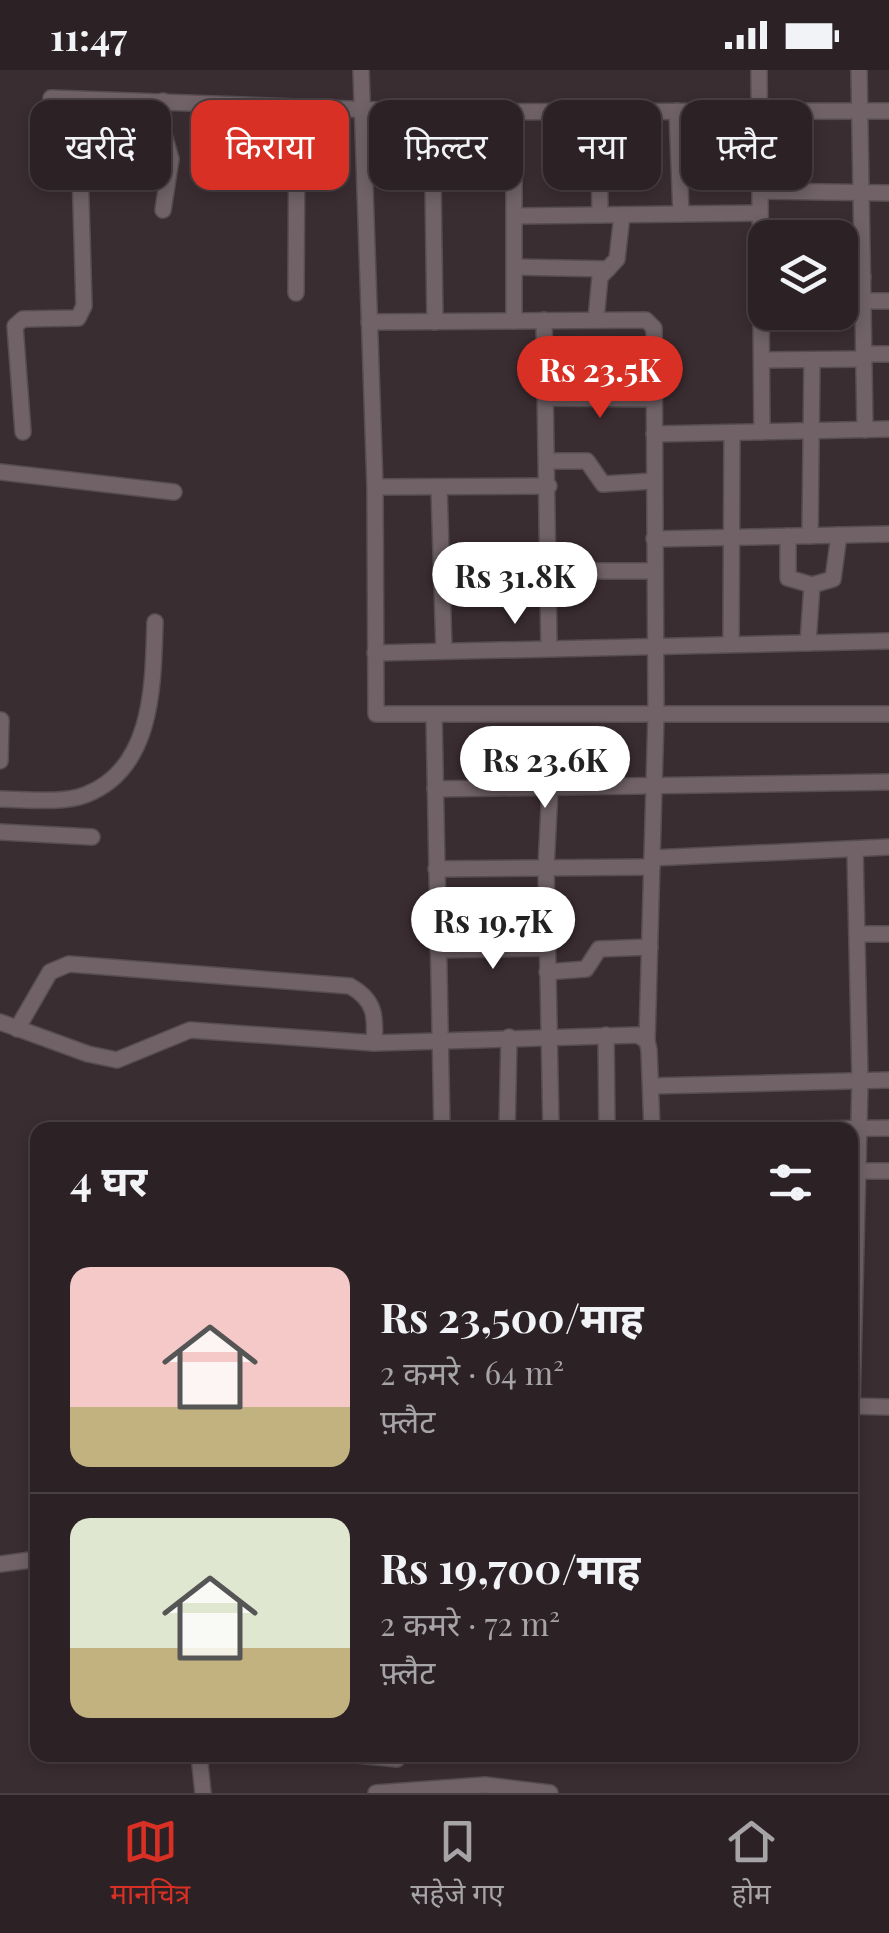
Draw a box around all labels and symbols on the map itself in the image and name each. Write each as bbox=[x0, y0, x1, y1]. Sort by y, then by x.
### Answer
pin: Rs 23.5K bbox=[497, 336, 703, 421]
pin: Rs 31.8K bbox=[412, 542, 618, 627]
pin: Rs 23.6K bbox=[442, 726, 648, 811]
pin: Rs 19.7K bbox=[390, 887, 596, 972]

